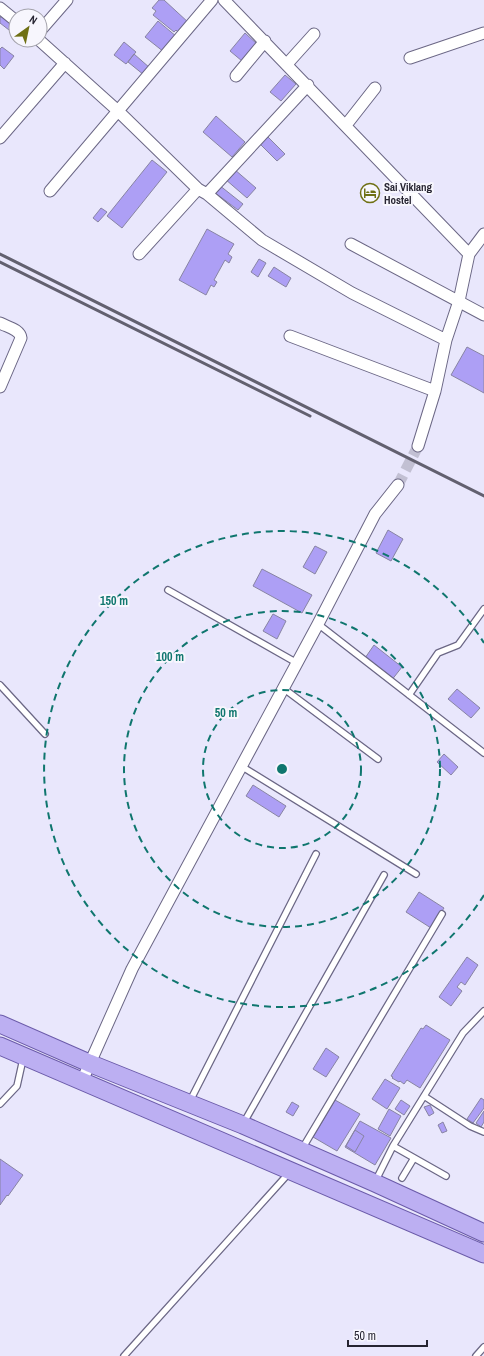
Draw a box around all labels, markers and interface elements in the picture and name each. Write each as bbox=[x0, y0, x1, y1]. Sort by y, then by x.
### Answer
north arrow bbox=[8, 8, 48, 48]
text: N bbox=[27, 12, 40, 27]
place label: Sai Viklang Hostel bbox=[384, 180, 432, 207]
hotel icon: Sai Viklang Hostel bbox=[359, 182, 381, 204]
text: 150 m bbox=[100, 593, 128, 609]
text: 100 m bbox=[156, 649, 184, 665]
text: 50 m bbox=[215, 705, 237, 721]
centre of rings bbox=[275, 762, 289, 776]
scale bar bbox=[348, 1322, 427, 1348]
text: 50 m bbox=[354, 1328, 376, 1344]

